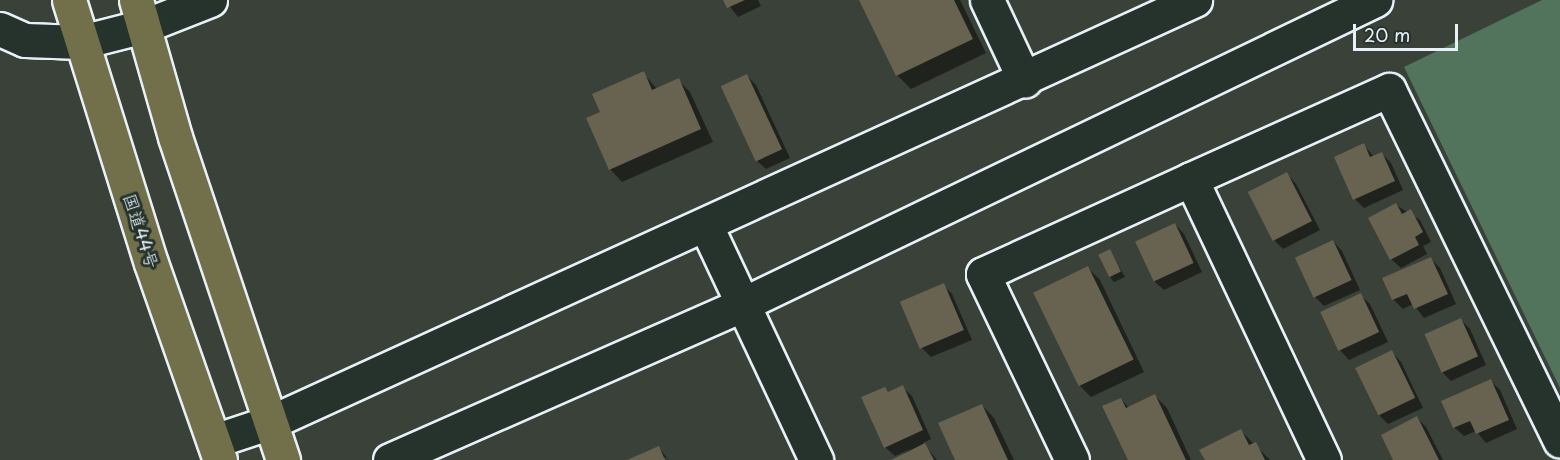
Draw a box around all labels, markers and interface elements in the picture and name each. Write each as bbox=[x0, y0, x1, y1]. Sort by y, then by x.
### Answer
scale bar bbox=[1356, 12, 1461, 50]
text: 20 m bbox=[1364, 21, 1410, 48]
street label: 国道44号 bbox=[119, 191, 163, 271]

